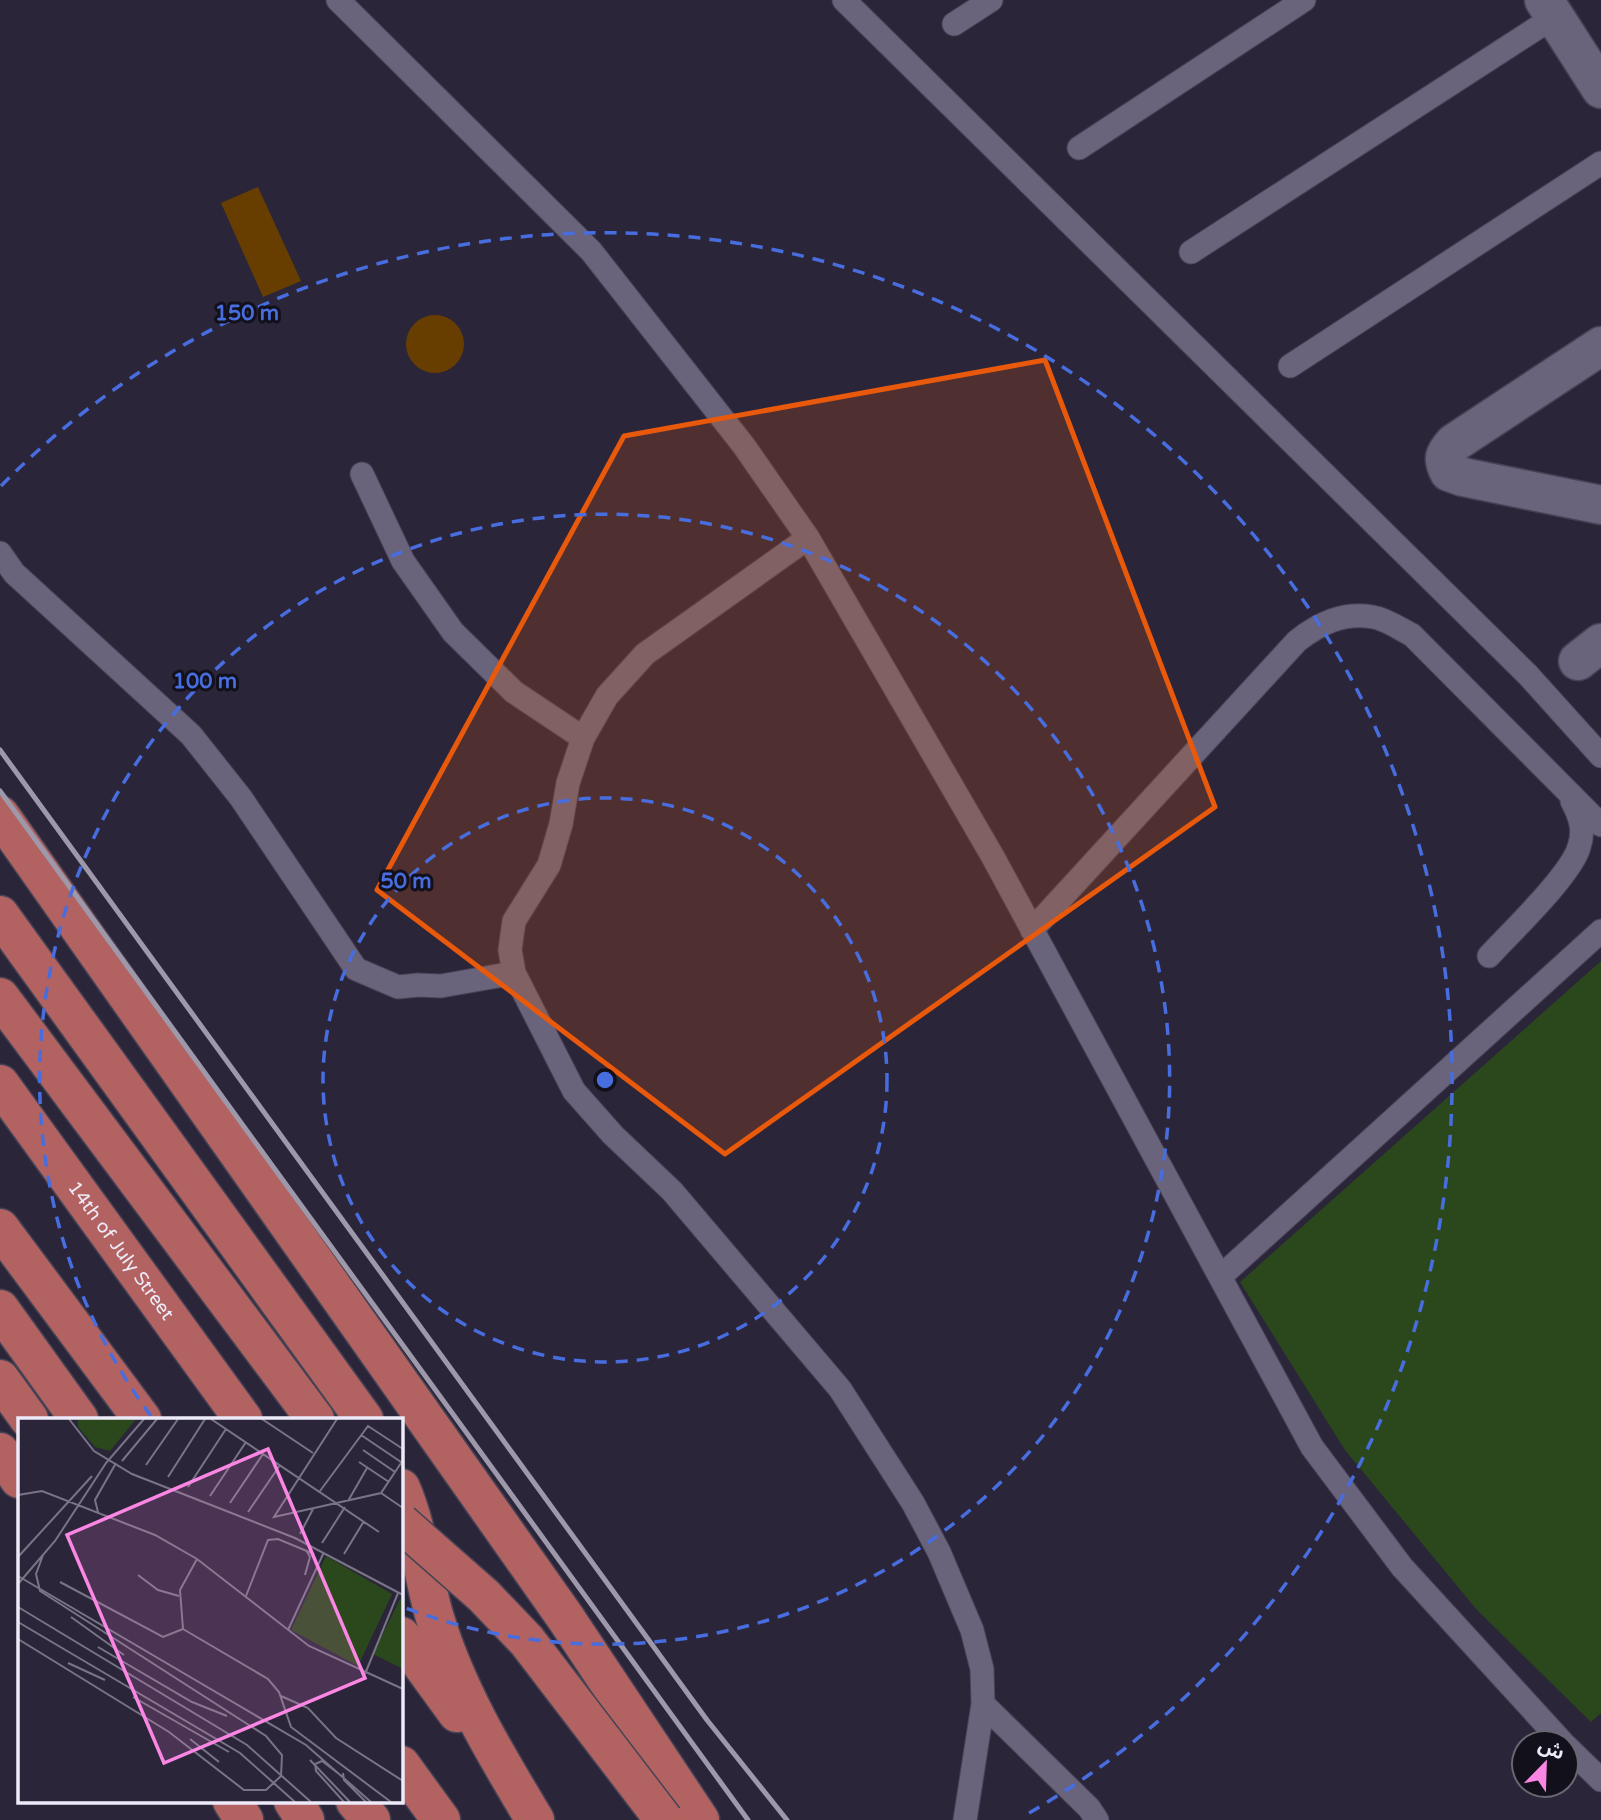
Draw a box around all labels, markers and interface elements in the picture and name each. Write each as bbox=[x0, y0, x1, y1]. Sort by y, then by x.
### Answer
text: 150 m bbox=[215, 301, 279, 326]
text: 100 m bbox=[173, 669, 237, 694]
text: 50 m bbox=[380, 869, 432, 894]
centre of rings bbox=[593, 1068, 617, 1092]
street label: 14th of July Street bbox=[63, 1177, 179, 1324]
inset map bbox=[18, 1418, 402, 1802]
north arrow bbox=[1510, 1729, 1580, 1799]
text: ش bbox=[1535, 1734, 1568, 1764]

